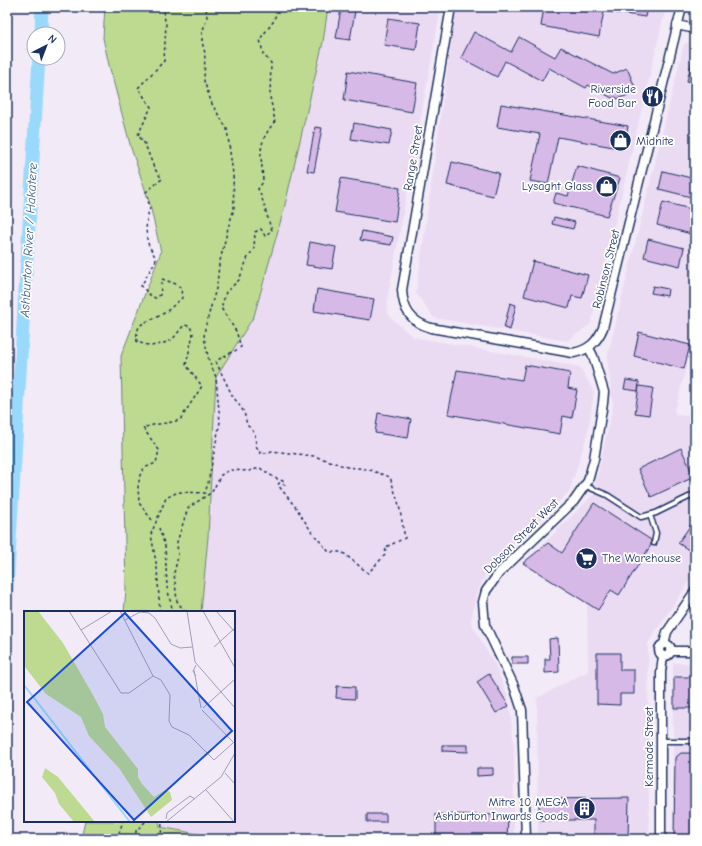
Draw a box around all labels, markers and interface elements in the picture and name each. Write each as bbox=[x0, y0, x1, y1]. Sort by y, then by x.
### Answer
north arrow bbox=[26, 26, 66, 66]
text: N bbox=[45, 32, 59, 46]
place label: Riverside Food Bar bbox=[588, 82, 636, 110]
restaurant icon: Riverside Food Bar bbox=[639, 83, 665, 109]
street label: Range Street bbox=[400, 124, 426, 192]
shop icon: Midnite bbox=[607, 128, 633, 154]
place label: Midnite bbox=[636, 134, 674, 148]
water label: Ashburton River / Hakatere bbox=[17, 162, 40, 319]
shop icon: Lysaght Glass bbox=[594, 173, 620, 199]
place label: Lysaght Glass bbox=[522, 179, 592, 193]
street label: Robinson Street bbox=[589, 227, 623, 310]
street label: Dobson Street West bbox=[481, 495, 562, 576]
supermarket icon: The Warehouse bbox=[573, 545, 599, 571]
place label: The Warehouse bbox=[602, 551, 681, 565]
inset map bbox=[24, 611, 235, 822]
street label: Kermode Street bbox=[642, 706, 656, 787]
place label: Mitre 10 MEGA Ashburton Inwards Goods bbox=[435, 795, 568, 823]
building icon: Mitre 10 MEGA Ashburton Inwards Goods bbox=[571, 796, 597, 822]

